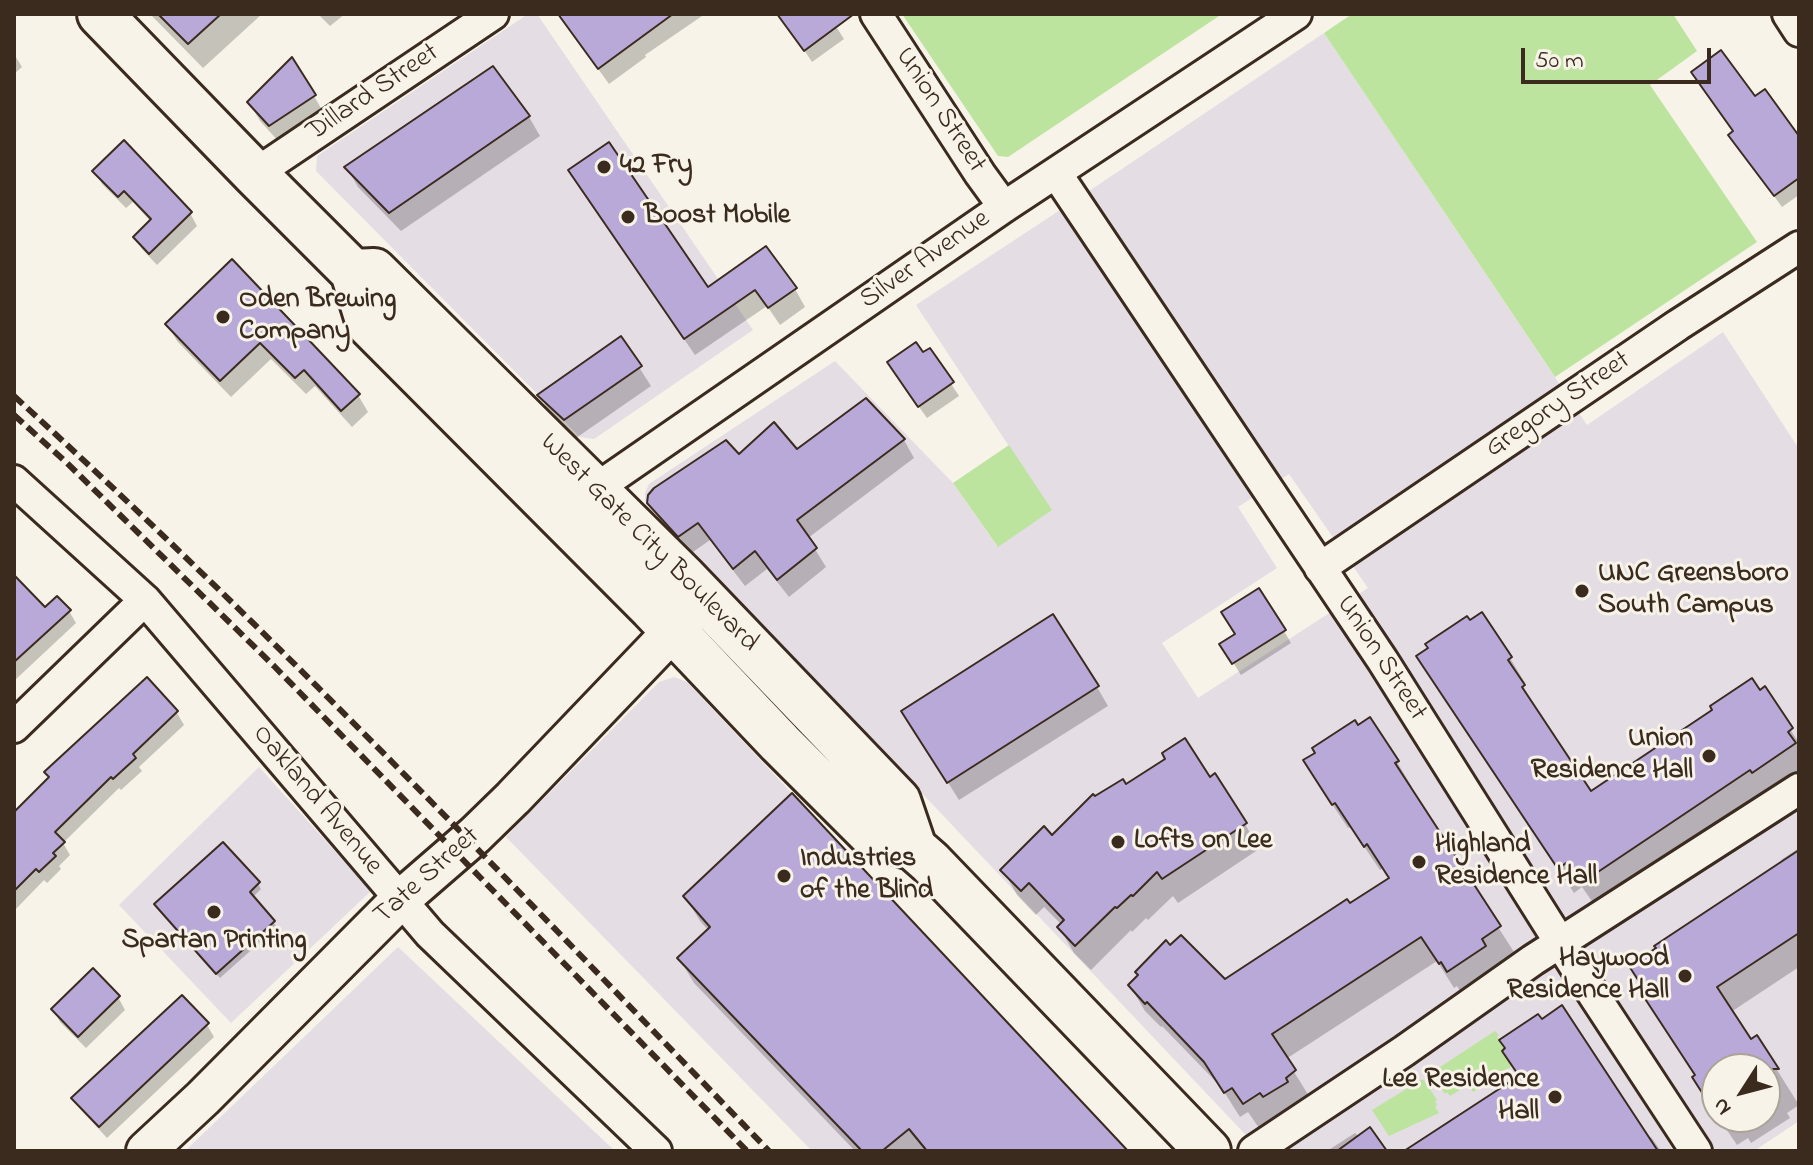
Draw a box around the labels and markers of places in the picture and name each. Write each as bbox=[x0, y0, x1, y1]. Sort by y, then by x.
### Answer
place label: 42 Fry bbox=[620, 150, 693, 184]
marker: 42 Fry bbox=[595, 158, 613, 176]
place label: Boost Mobile bbox=[644, 200, 790, 234]
marker: Boost Mobile bbox=[619, 208, 637, 226]
place label: Oden Brewing Company bbox=[239, 284, 396, 350]
marker: Oden Brewing Company bbox=[214, 308, 232, 326]
place label: UNC Greensboro South Campus bbox=[1598, 558, 1789, 624]
marker: UNC Greensboro South Campus bbox=[1573, 582, 1591, 600]
place label: Union Residence Hall bbox=[1531, 723, 1693, 789]
marker: Union Residence Hall bbox=[1700, 747, 1718, 765]
place label: Lofts on Lee bbox=[1134, 825, 1272, 859]
place label: Highland Residence Hall bbox=[1435, 829, 1597, 895]
marker: Lofts on Lee bbox=[1109, 833, 1127, 851]
place label: Industries of the Blind bbox=[800, 843, 933, 909]
marker: Highland Residence Hall bbox=[1410, 853, 1428, 871]
marker: Industries of the Blind bbox=[775, 867, 793, 885]
marker: Spartan Printing bbox=[205, 903, 223, 921]
place label: Spartan Printing bbox=[121, 925, 307, 959]
place label: Haywood Residence Hall bbox=[1507, 943, 1669, 1009]
marker: Haywood Residence Hall bbox=[1676, 967, 1694, 985]
place label: Lee Residence Hall bbox=[1382, 1064, 1539, 1130]
marker: Lee Residence Hall bbox=[1546, 1088, 1564, 1106]

